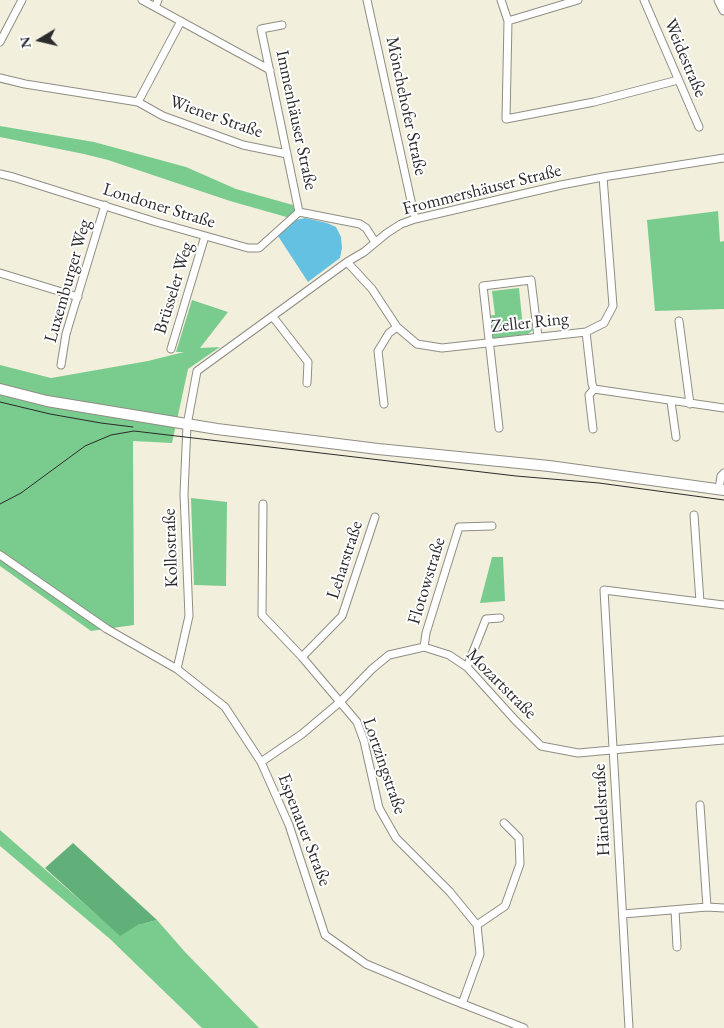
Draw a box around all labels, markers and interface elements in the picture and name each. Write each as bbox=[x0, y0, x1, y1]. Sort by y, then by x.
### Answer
north arrow bbox=[15, 15, 65, 65]
street label: Weidestraße bbox=[659, 16, 711, 100]
text: N bbox=[15, 35, 35, 49]
street label: Mönchehofer Straße bbox=[381, 35, 431, 177]
street label: Immenhäuser Straße bbox=[271, 48, 321, 192]
street label: Wiener Straße bbox=[167, 91, 265, 143]
street label: Frommershäuser Straße bbox=[400, 160, 564, 220]
street label: Londoner Straße bbox=[100, 179, 218, 233]
street label: Luxemburger Weg bbox=[40, 217, 96, 345]
street label: Brüsseler Weg bbox=[150, 239, 198, 337]
street label: Zeller Ring bbox=[490, 308, 570, 338]
street label: Kollostraße bbox=[159, 508, 183, 588]
street label: Leharstraße bbox=[322, 518, 368, 602]
street label: Flotowstraße bbox=[404, 535, 450, 627]
street label: Mozartstraße bbox=[461, 644, 541, 724]
street label: Lortzingstraße bbox=[357, 715, 411, 817]
street label: Händelstraße bbox=[589, 763, 615, 857]
street label: Espenauer Straße bbox=[273, 771, 335, 889]

